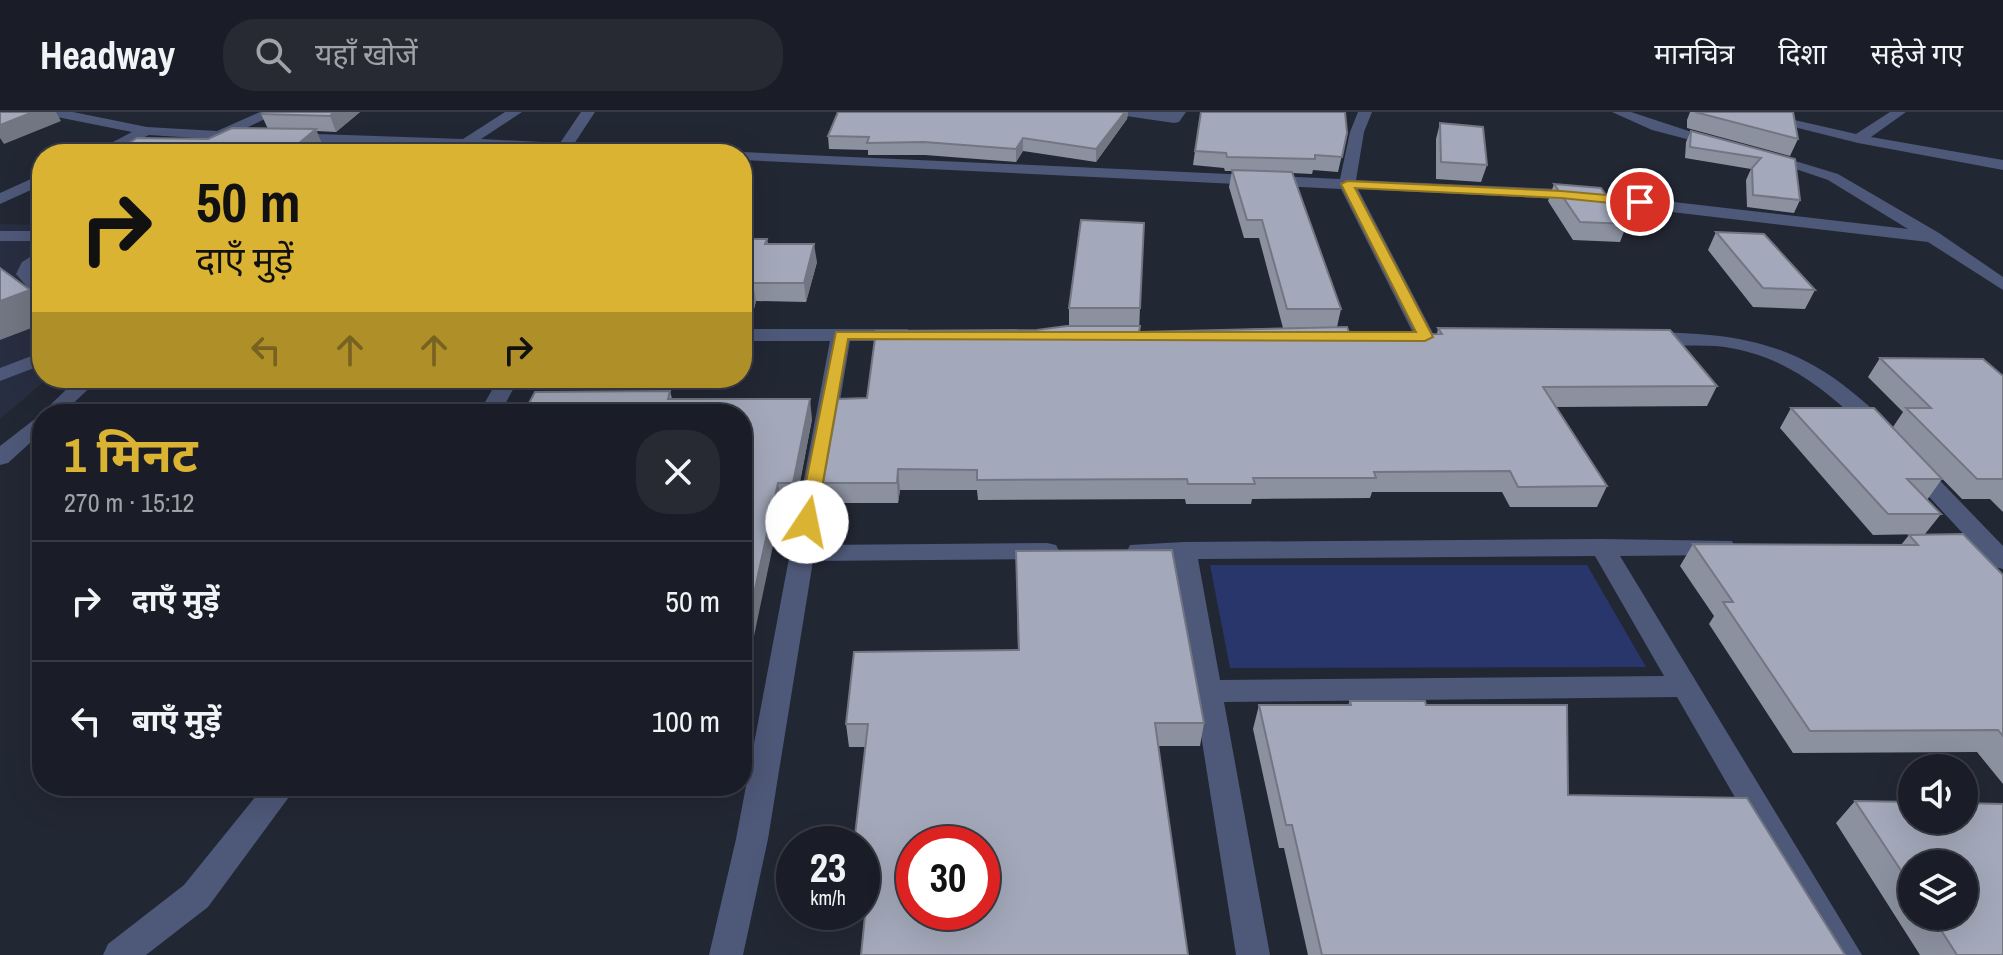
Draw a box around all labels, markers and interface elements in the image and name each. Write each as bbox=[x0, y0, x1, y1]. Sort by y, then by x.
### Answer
search box bbox=[223, 19, 783, 91]
text: Headway bbox=[40, 30, 175, 81]
icon: search bbox=[251, 33, 295, 77]
text: यहाँ खोजें bbox=[315, 34, 418, 74]
text: मानचित्र bbox=[1654, 35, 1734, 73]
text: दिशा bbox=[1778, 35, 1827, 73]
text: सहेजे गए bbox=[1871, 35, 1963, 73]
text: 50 m bbox=[196, 164, 301, 239]
pin bbox=[1606, 168, 1674, 236]
icon: right bbox=[64, 176, 168, 280]
icon: arrive bbox=[1618, 180, 1662, 224]
text: दाएँ मुड़ें bbox=[196, 236, 293, 284]
icon: left bbox=[244, 328, 288, 372]
icon: ahead bbox=[328, 328, 372, 372]
icon: ahead bbox=[412, 328, 456, 372]
icon: right bbox=[496, 328, 540, 372]
text: 1 मिनट bbox=[64, 422, 198, 487]
button: close bbox=[636, 430, 720, 514]
position arrow bbox=[765, 480, 849, 564]
text: 270 m · 15:12 bbox=[64, 485, 194, 520]
icon: right bbox=[64, 579, 108, 623]
text: दाएँ मुड़ें bbox=[132, 580, 219, 620]
text: 50 m bbox=[665, 581, 720, 621]
icon: left bbox=[64, 699, 108, 743]
text: बाएँ मुड़ें bbox=[132, 700, 221, 740]
text: 100 m bbox=[652, 701, 720, 741]
map controls bbox=[1898, 754, 1978, 930]
button: sound bbox=[1898, 754, 1978, 834]
speed limit sign: 30 bbox=[896, 826, 1000, 930]
text: 23 bbox=[810, 841, 846, 894]
button: layers bbox=[1898, 850, 1978, 930]
text: km/h bbox=[810, 884, 846, 911]

